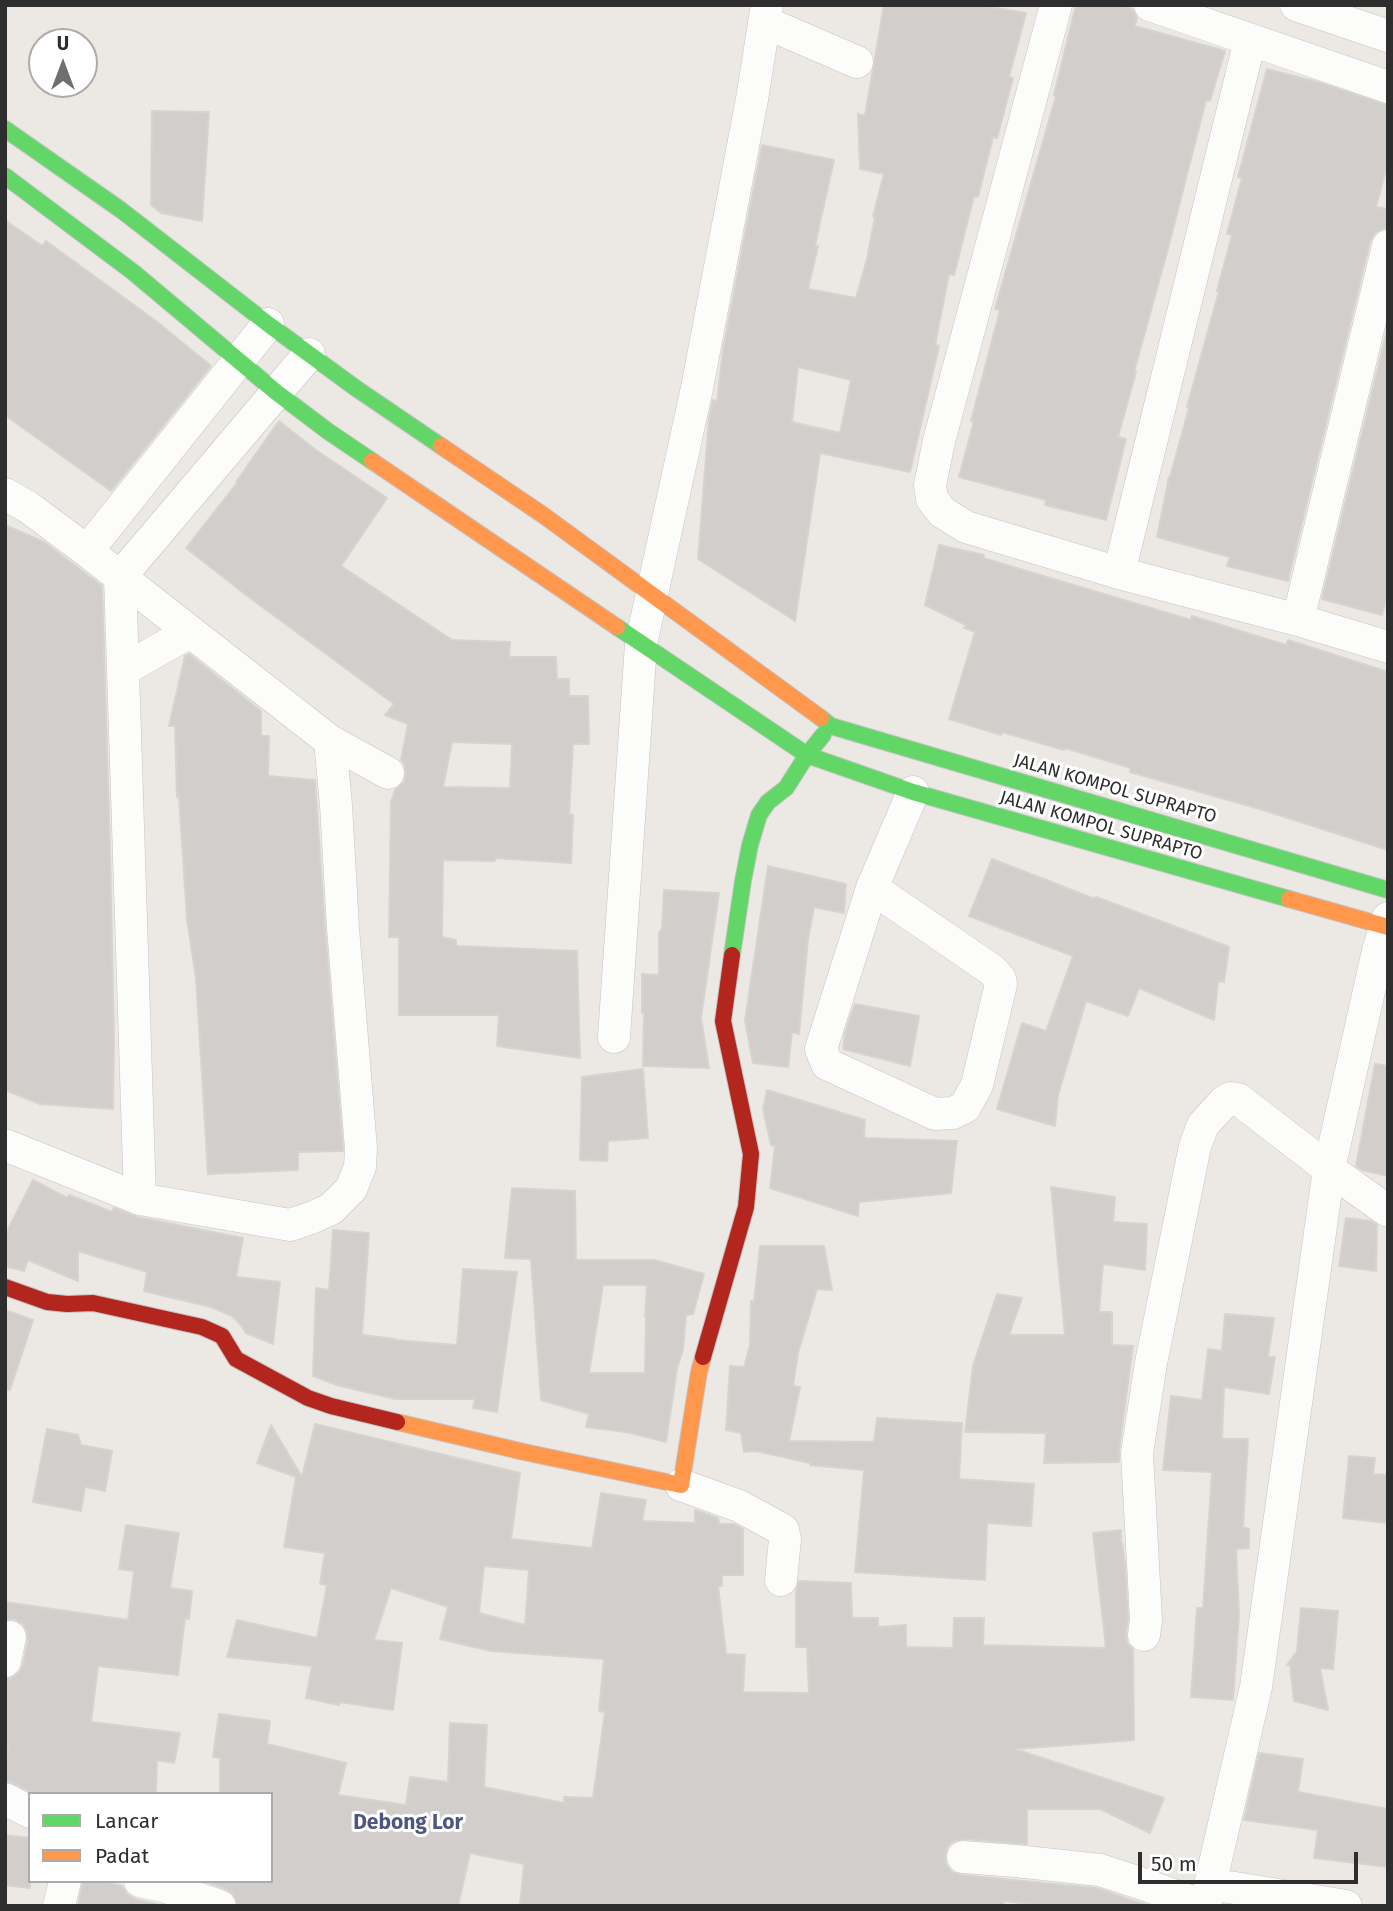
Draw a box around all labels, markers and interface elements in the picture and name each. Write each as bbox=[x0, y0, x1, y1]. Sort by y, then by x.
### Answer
north arrow bbox=[28, 28, 98, 98]
text: U bbox=[57, 32, 69, 55]
street label: JALAN KOMPOL SUPRAPTO bbox=[1011, 750, 1219, 828]
street label: JALAN KOMPOL SUPRAPTO bbox=[997, 787, 1205, 865]
legend bbox=[28, 1792, 273, 1883]
text: Lancar bbox=[95, 1808, 158, 1834]
district label: Debong Lor bbox=[353, 1810, 463, 1836]
scale bar bbox=[1141, 1838, 1362, 1882]
text: Padat bbox=[95, 1843, 149, 1869]
text: 50 m bbox=[1151, 1851, 1197, 1877]

